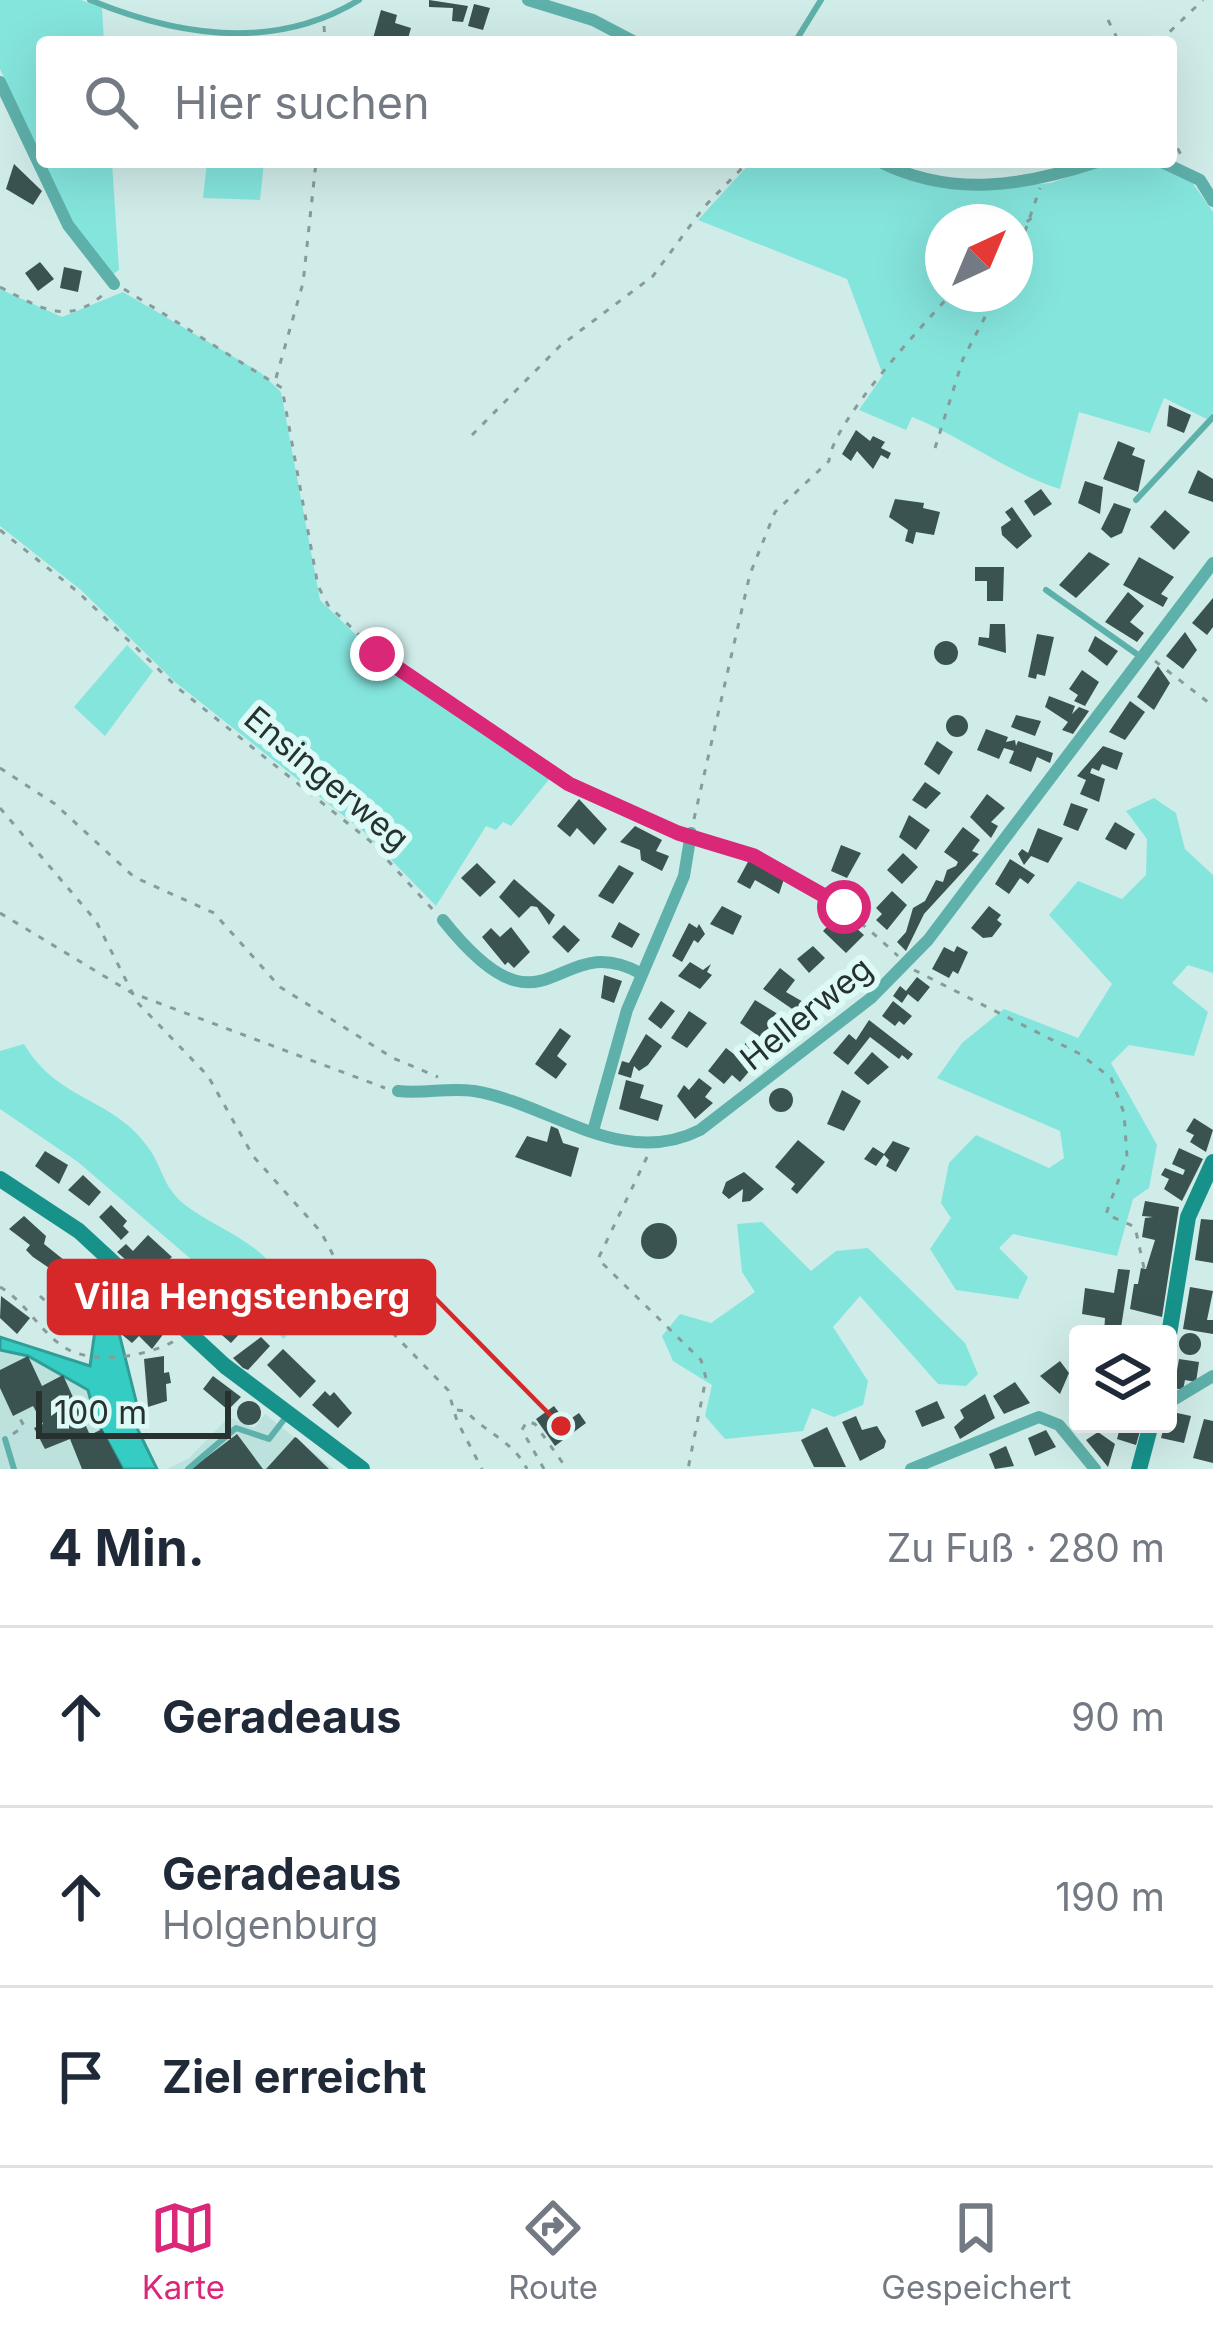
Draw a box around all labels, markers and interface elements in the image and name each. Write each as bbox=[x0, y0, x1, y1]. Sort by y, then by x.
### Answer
search box bbox=[36, 36, 1177, 168]
icon: search bbox=[78, 69, 144, 135]
text: Hier suchen bbox=[174, 75, 430, 130]
north arrow bbox=[925, 204, 1033, 312]
route end bbox=[350, 627, 404, 681]
street label: Ensingerweg bbox=[237, 698, 417, 858]
route start bbox=[817, 880, 871, 934]
street label: Hellerweg bbox=[732, 948, 880, 1078]
callout: Villa Hengstenberg bbox=[49, 1261, 434, 1333]
text: Villa Hengstenberg bbox=[74, 1274, 410, 1318]
map controls bbox=[1069, 1325, 1177, 1433]
button: layers bbox=[1069, 1325, 1177, 1433]
scale bar bbox=[36, 1385, 231, 1438]
text: 100 m bbox=[54, 1392, 147, 1432]
text: 4 Min. bbox=[48, 1517, 205, 1578]
text: Zu Fuß · 280 m bbox=[887, 1524, 1165, 1571]
icon: ahead bbox=[48, 1684, 114, 1750]
text: Geradeaus bbox=[162, 1689, 401, 1744]
text: 90 m bbox=[1071, 1693, 1165, 1740]
text: Geradeaus bbox=[162, 1846, 401, 1901]
icon: ahead bbox=[48, 1864, 114, 1930]
text: 190 m bbox=[1055, 1873, 1165, 1920]
text: Holgenburg bbox=[162, 1901, 378, 1948]
icon: arrive bbox=[48, 2044, 114, 2110]
text: Ziel erreicht bbox=[162, 2049, 426, 2104]
tab: Karte bbox=[142, 2195, 225, 2307]
tab: Route bbox=[508, 2195, 598, 2307]
tab: Gespeichert bbox=[881, 2195, 1071, 2307]

